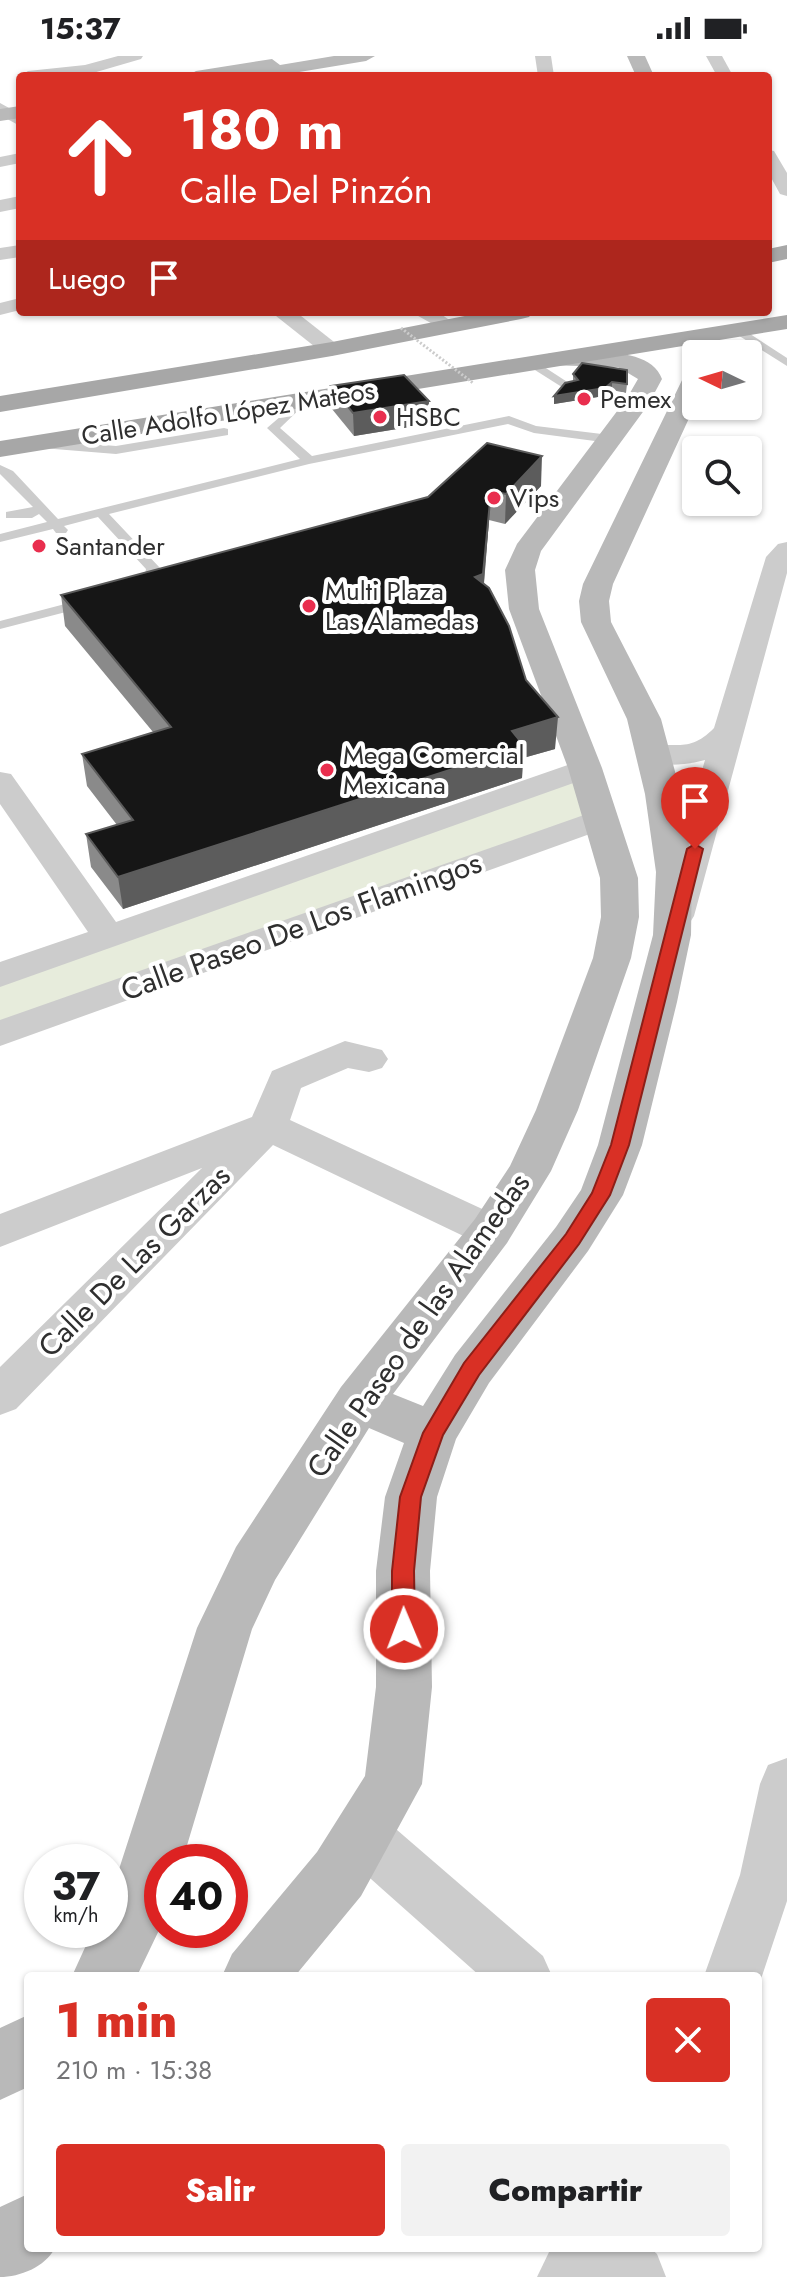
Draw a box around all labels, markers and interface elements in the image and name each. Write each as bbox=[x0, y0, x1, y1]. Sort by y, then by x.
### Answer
text: 15:37 bbox=[40, 7, 121, 50]
text: 180 m bbox=[180, 89, 343, 170]
icon: ahead bbox=[48, 104, 152, 208]
text: Calle Del Pinzón bbox=[180, 164, 433, 216]
icon: arrive bbox=[142, 256, 186, 300]
text: Luego bbox=[48, 257, 126, 300]
north arrow bbox=[682, 340, 762, 420]
map controls bbox=[682, 340, 762, 516]
street label: Calle Adolfo López Mateos bbox=[79, 371, 377, 455]
place label: Pemex bbox=[600, 380, 671, 418]
marker: Pemex bbox=[575, 390, 593, 408]
place label: HSBC bbox=[396, 398, 461, 436]
marker: HSBC bbox=[371, 408, 389, 426]
button: search bbox=[682, 436, 762, 516]
place label: Vips bbox=[510, 479, 559, 517]
marker: Vips bbox=[485, 489, 503, 507]
place label: Santander bbox=[55, 527, 165, 565]
marker: Santander bbox=[30, 537, 48, 555]
place label: Multi Plaza Las Alamedas bbox=[325, 572, 475, 640]
marker: Multi Plaza Las Alamedas bbox=[300, 597, 318, 615]
place label: Mega Comercial Mexicana bbox=[343, 736, 524, 804]
marker: Mega Comercial Mexicana bbox=[318, 761, 336, 779]
pin bbox=[661, 767, 729, 849]
icon: arrive bbox=[673, 779, 717, 823]
street label: Calle Paseo De Los Flamingos bbox=[115, 841, 487, 1011]
street label: Calle De Las Garzas bbox=[28, 1155, 240, 1367]
street label: Calle Paseo de las Alamedas bbox=[296, 1164, 540, 1486]
position arrow bbox=[362, 1587, 446, 1671]
speed limit sign: 40 bbox=[144, 1844, 248, 1948]
text: 37 bbox=[52, 1857, 100, 1915]
text: km/h bbox=[53, 1901, 99, 1930]
text: 1 min bbox=[56, 1986, 177, 2055]
button: close bbox=[646, 1998, 730, 2082]
text: 210 m · 15:38 bbox=[56, 2051, 212, 2089]
button: Salir bbox=[56, 2144, 385, 2236]
button: Compartir bbox=[401, 2144, 730, 2236]

